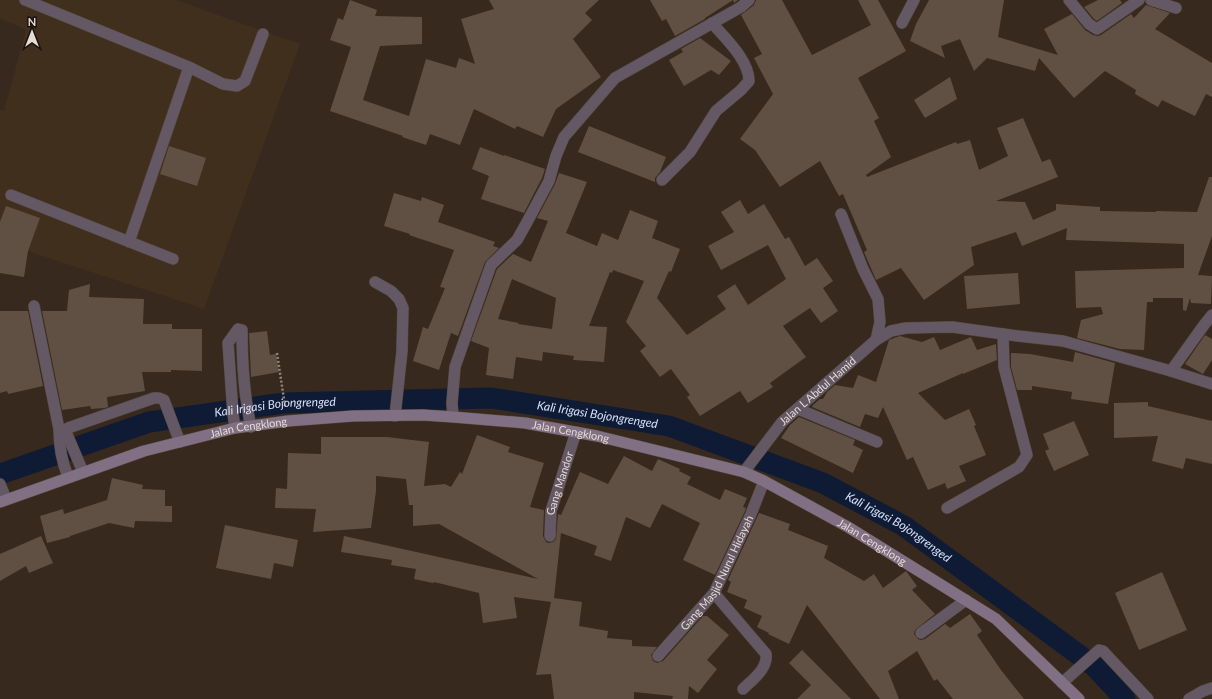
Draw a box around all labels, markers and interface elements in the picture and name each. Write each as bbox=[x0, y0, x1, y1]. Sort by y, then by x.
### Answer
north arrow bbox=[12, 12, 52, 52]
text: N bbox=[28, 15, 36, 28]
street label: Jalan L Abdul Hamid bbox=[776, 354, 858, 428]
water label: Kali Irigasi Bojongrenged bbox=[213, 394, 337, 420]
water label: Kali Irigasi Bojongrenged bbox=[536, 397, 660, 431]
street label: Jalan Cengklong bbox=[208, 414, 288, 440]
street label: Jalan Cengklong bbox=[531, 417, 611, 445]
street label: Gang Mandor bbox=[544, 450, 575, 515]
water label: Kali Irigasi Bojongrenged bbox=[843, 488, 955, 566]
street label: Gang Masjid Nurul Hidayah bbox=[677, 513, 755, 633]
street label: Jalan Cengklong bbox=[836, 516, 909, 568]

